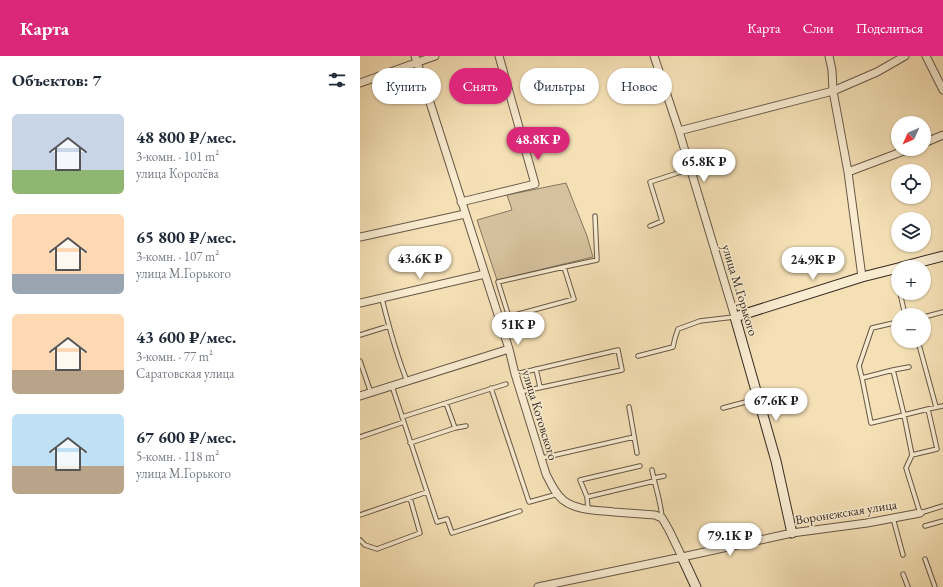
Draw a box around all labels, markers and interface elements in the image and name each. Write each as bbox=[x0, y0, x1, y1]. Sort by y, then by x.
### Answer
text: Карта bbox=[20, 16, 69, 41]
text: Карта bbox=[747, 19, 781, 37]
text: Слои bbox=[803, 19, 834, 37]
text: Поделиться bbox=[856, 19, 923, 37]
chip: Купить bbox=[372, 68, 441, 104]
chip: Снять bbox=[449, 68, 512, 104]
chip: Фильтры bbox=[520, 68, 599, 104]
chip: Новое bbox=[607, 68, 672, 104]
text: Объектов: 7 bbox=[12, 69, 102, 91]
icon: filters bbox=[326, 69, 348, 91]
north arrow bbox=[891, 116, 931, 156]
map controls bbox=[891, 116, 931, 348]
text: 48 800 ₽/мес. bbox=[136, 126, 236, 148]
pin: 48.8K ₽ bbox=[501, 127, 575, 161]
icon: home bbox=[44, 130, 92, 178]
text: 48.8K ₽ bbox=[516, 131, 560, 148]
text: 3-комн. · 101 m² bbox=[136, 148, 219, 165]
pin: 65.8K ₽ bbox=[667, 149, 741, 183]
text: 65.8K ₽ bbox=[682, 153, 726, 170]
button: locate bbox=[891, 164, 931, 204]
text: улица Королёва bbox=[136, 165, 219, 182]
button: layers bbox=[891, 212, 931, 252]
text: 65 800 ₽/мес. bbox=[136, 226, 236, 248]
icon: home bbox=[44, 230, 92, 278]
street label: улица М.Горького bbox=[718, 242, 762, 338]
pin: 43.6K ₽ bbox=[383, 246, 457, 280]
pin: 24.9K ₽ bbox=[776, 247, 850, 281]
text: 3-комн. · 107 m² bbox=[136, 248, 219, 265]
text: 43.6K ₽ bbox=[398, 250, 442, 267]
text: 24.9K ₽ bbox=[791, 251, 835, 268]
button: + bbox=[891, 260, 931, 300]
text: улица М.Горького bbox=[136, 265, 231, 282]
button: − bbox=[891, 308, 931, 348]
pin: 51K ₽ bbox=[490, 312, 546, 346]
text: 51K ₽ bbox=[501, 316, 535, 333]
text: 43 600 ₽/мес. bbox=[136, 326, 236, 348]
icon: home bbox=[44, 330, 92, 378]
text: 3-комн. · 77 m² bbox=[136, 348, 213, 365]
text: Саратовская улица bbox=[136, 365, 234, 382]
street label: улица Котовского bbox=[518, 368, 562, 462]
pin: 67.6K ₽ bbox=[739, 388, 813, 422]
text: 67.6K ₽ bbox=[754, 392, 798, 409]
text: 67 600 ₽/мес. bbox=[136, 426, 236, 448]
icon: home bbox=[44, 430, 92, 478]
text: 5-комн. · 118 m² bbox=[136, 448, 219, 465]
text: улица М.Горького bbox=[136, 465, 231, 482]
street label: Воронежская улица bbox=[794, 495, 899, 528]
pin: 79.1K ₽ bbox=[693, 523, 767, 557]
text: 79.1K ₽ bbox=[708, 527, 752, 544]

